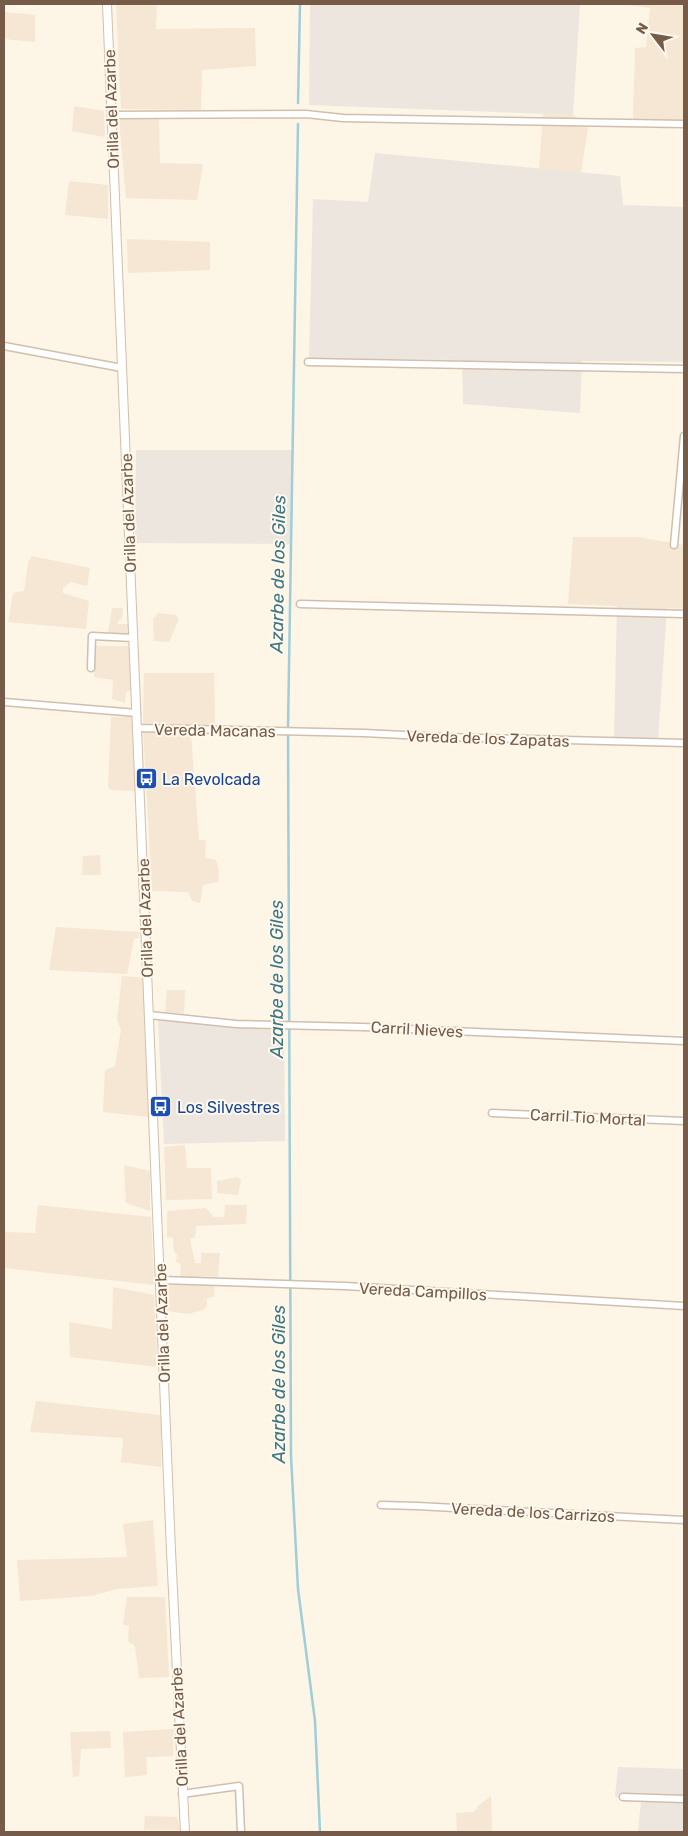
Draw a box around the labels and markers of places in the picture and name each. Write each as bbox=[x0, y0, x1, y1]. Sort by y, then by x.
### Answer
bus stop icon: La Revolcada bbox=[134, 767, 158, 791]
place label: La Revolcada bbox=[162, 770, 260, 789]
bus stop icon: Los Silvestres bbox=[149, 1095, 173, 1119]
place label: Los Silvestres bbox=[177, 1098, 280, 1117]

